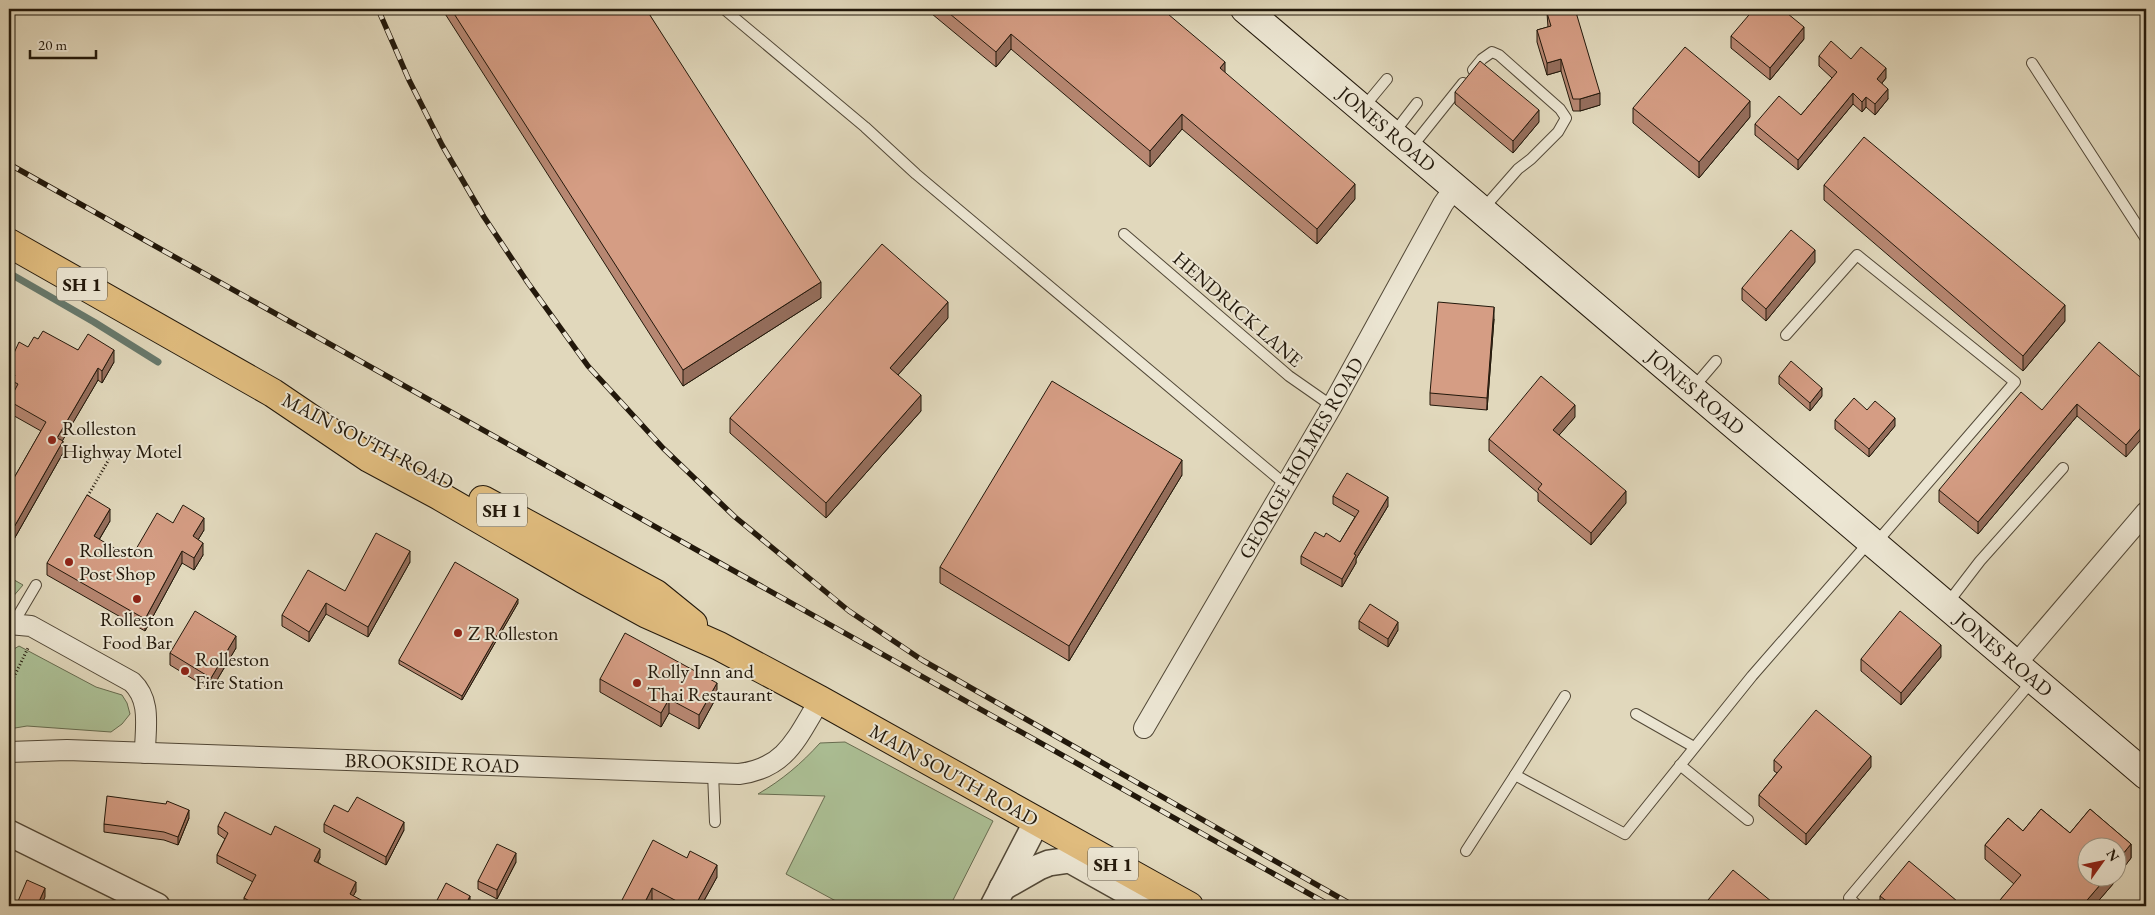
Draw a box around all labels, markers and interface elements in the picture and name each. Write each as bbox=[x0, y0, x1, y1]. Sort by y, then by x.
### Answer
scale bar bbox=[30, 28, 96, 60]
text: 20 m bbox=[38, 35, 67, 54]
street label: JONES ROAD bbox=[1331, 79, 1441, 178]
street label: HENDRICK LANE bbox=[1168, 245, 1308, 373]
road number: SH 1 bbox=[57, 268, 107, 300]
street label: JONES ROAD bbox=[1640, 342, 1750, 441]
street label: GEORGE HOLMES ROAD bbox=[1233, 352, 1369, 564]
street label: MAIN SOUTH ROAD bbox=[278, 386, 458, 496]
place label: Rolleston Highway Motel bbox=[62, 415, 182, 464]
marker: Rolleston Highway Motel bbox=[46, 434, 58, 446]
road number: SH 1 bbox=[477, 494, 527, 526]
place label: Rolleston Post Shop bbox=[79, 537, 156, 586]
marker: Rolleston Post Shop bbox=[63, 556, 75, 568]
marker: Rolleston Food Bar bbox=[131, 593, 143, 605]
street label: JONES ROAD bbox=[1948, 604, 2058, 703]
place label: Rolleston Food Bar bbox=[100, 606, 175, 655]
place label: Z Rolleston bbox=[468, 620, 559, 646]
marker: Z Rolleston bbox=[452, 627, 464, 639]
place label: Rolleston Fire Station bbox=[195, 646, 284, 695]
place label: Rolly Inn and Thai Restaurant bbox=[647, 658, 773, 707]
marker: Rolleston Fire Station bbox=[179, 665, 191, 677]
marker: Rolly Inn and Thai Restaurant bbox=[631, 677, 643, 689]
street label: MAIN SOUTH ROAD bbox=[865, 718, 1043, 832]
street label: BROOKSIDE ROAD bbox=[344, 747, 520, 779]
north arrow bbox=[2078, 838, 2128, 888]
text: N bbox=[2102, 845, 2124, 865]
road number: SH 1 bbox=[1088, 848, 1138, 881]

